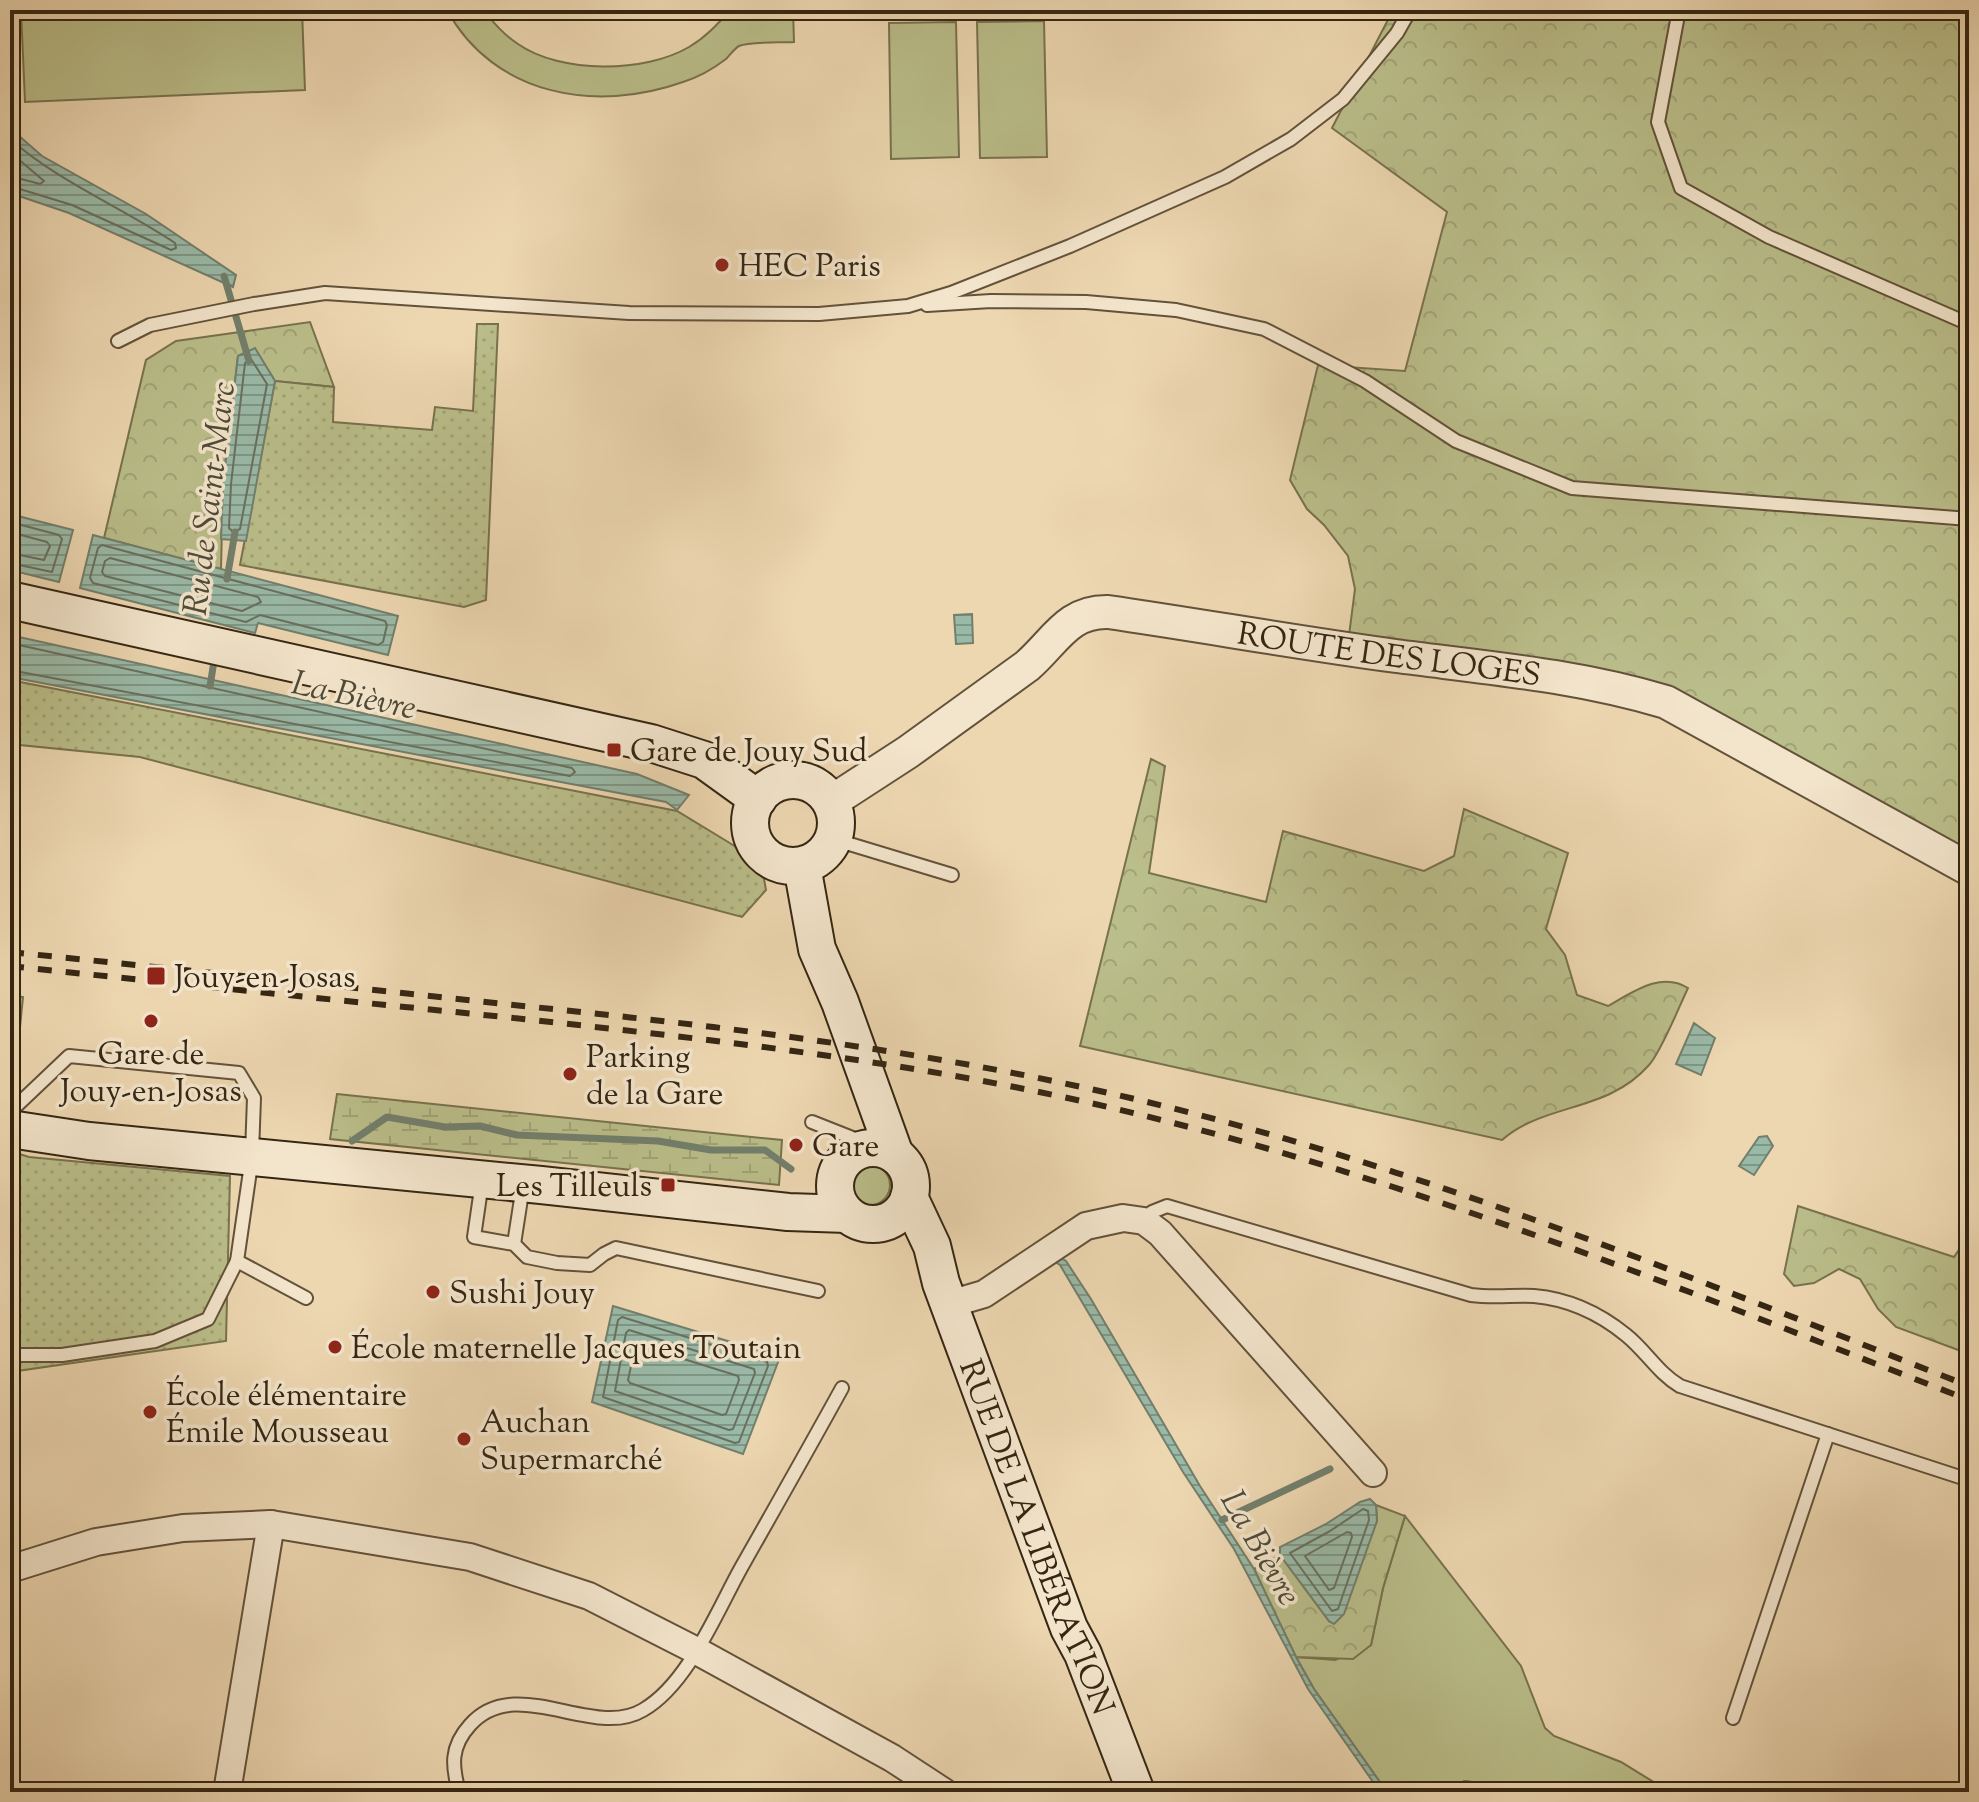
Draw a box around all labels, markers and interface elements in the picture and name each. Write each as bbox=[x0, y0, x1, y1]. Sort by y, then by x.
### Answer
place label: HEC Paris bbox=[738, 245, 881, 291]
marker: HEC Paris bbox=[713, 256, 731, 274]
water label: Ru de Saint-Marc bbox=[173, 379, 250, 618]
street label: ROUTE DES LOGES bbox=[1234, 612, 1544, 700]
water label: La Bièvre bbox=[286, 660, 420, 735]
place label: Gare de Jouy Sud bbox=[630, 730, 867, 776]
marker: Gare de Jouy Sud bbox=[605, 741, 623, 759]
place label: Jouy-en-Josas bbox=[172, 956, 356, 1002]
marker: Jouy-en-Josas bbox=[145, 965, 167, 987]
marker: Gare de Jouy-en-Josas bbox=[142, 1012, 160, 1030]
place label: Gare de Jouy-en-Josas bbox=[58, 1033, 242, 1116]
place label: Parking de la Gare bbox=[586, 1036, 723, 1119]
marker: Parking de la Gare bbox=[561, 1065, 579, 1083]
place label: Gare bbox=[812, 1125, 879, 1171]
marker: Gare bbox=[787, 1136, 805, 1154]
place label: Les Tilleuls bbox=[496, 1165, 652, 1211]
marker: Les Tilleuls bbox=[659, 1176, 677, 1194]
place label: Sushi Jouy bbox=[449, 1272, 595, 1318]
marker: Sushi Jouy bbox=[424, 1283, 442, 1301]
place label: École maternelle Jacques Toutain bbox=[351, 1327, 802, 1373]
marker: École maternelle Jacques Toutain bbox=[326, 1338, 344, 1356]
street label: RUE DE LA LIBÉRATION bbox=[945, 1354, 1124, 1722]
place label: École élémentaire Émile Mousseau bbox=[166, 1374, 407, 1457]
place label: Auchan Supermarché bbox=[480, 1401, 663, 1484]
marker: École élémentaire Émile Mousseau bbox=[141, 1403, 159, 1421]
marker: Auchan Supermarché bbox=[455, 1430, 473, 1448]
water label: La Bièvre bbox=[1206, 1482, 1312, 1616]

